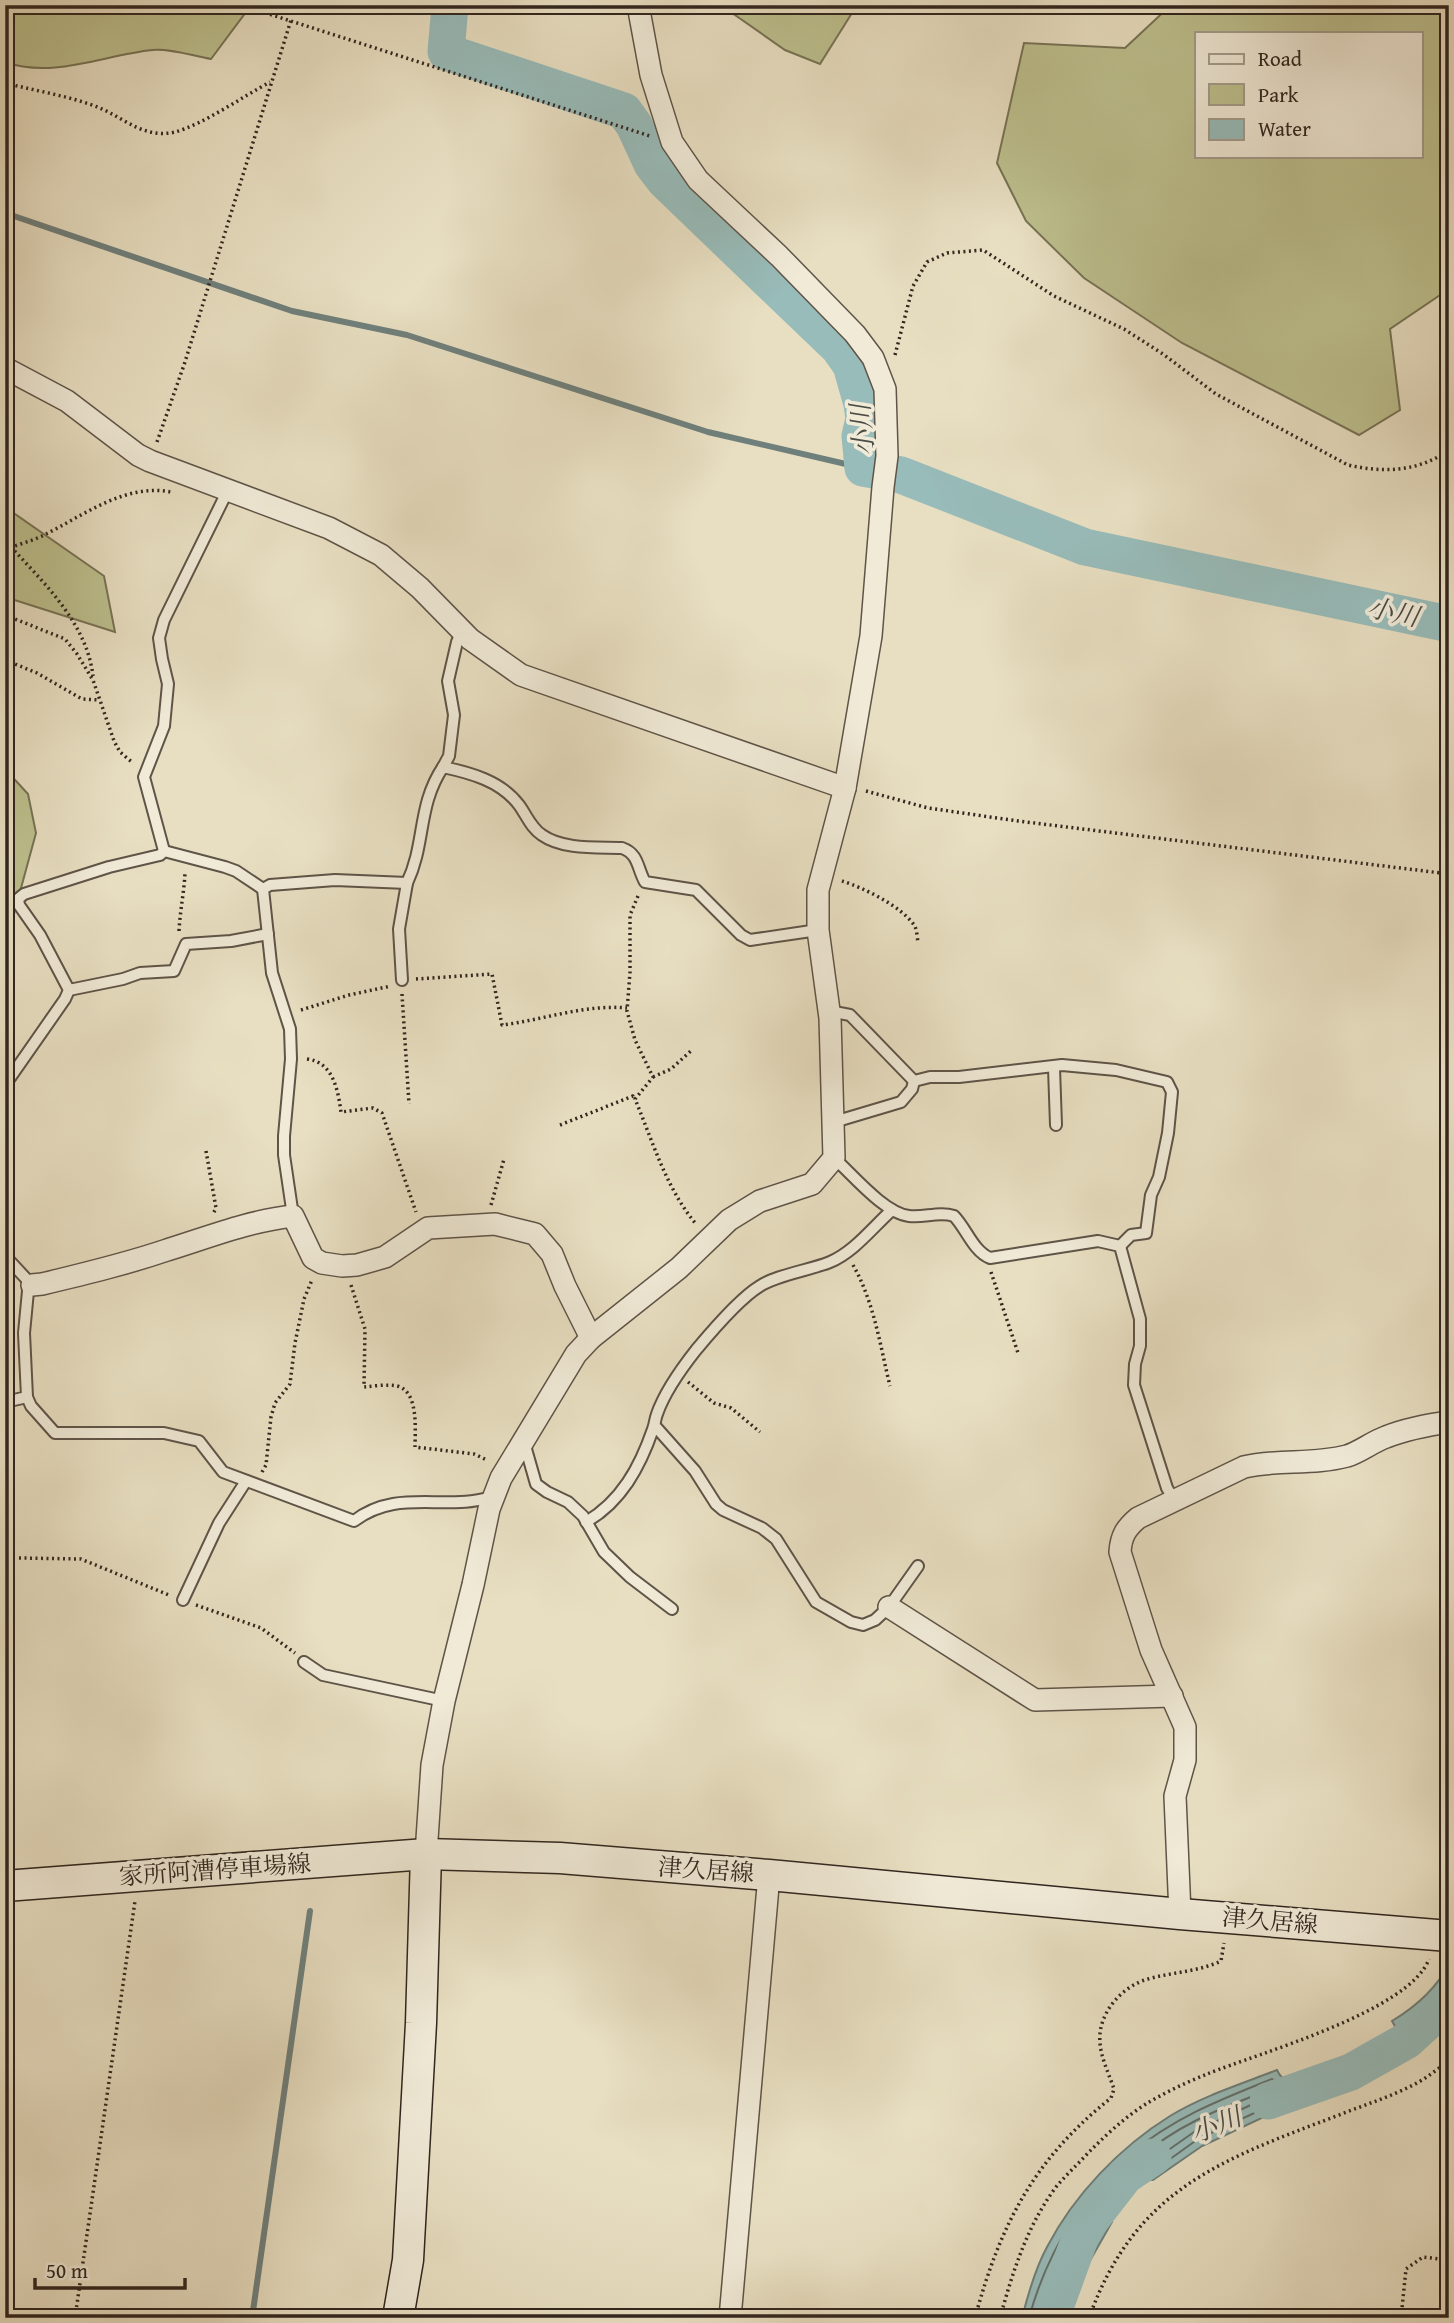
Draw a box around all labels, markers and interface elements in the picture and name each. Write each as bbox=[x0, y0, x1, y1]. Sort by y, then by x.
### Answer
legend bbox=[1195, 32, 1422, 158]
text: Road bbox=[1258, 43, 1303, 74]
text: Park bbox=[1258, 79, 1299, 110]
text: Water bbox=[1258, 113, 1311, 144]
water label: 小川 bbox=[840, 399, 883, 458]
water label: 小川 bbox=[1364, 587, 1426, 637]
street label: 家所阿漕停車場線 bbox=[118, 1845, 312, 1894]
street label: 津久居線 bbox=[657, 1849, 755, 1890]
street label: 津久居線 bbox=[1221, 1899, 1319, 1942]
water label: 小川 bbox=[1184, 2096, 1250, 2152]
scale bar bbox=[35, 2246, 186, 2290]
text: 50 m bbox=[46, 2255, 88, 2286]

